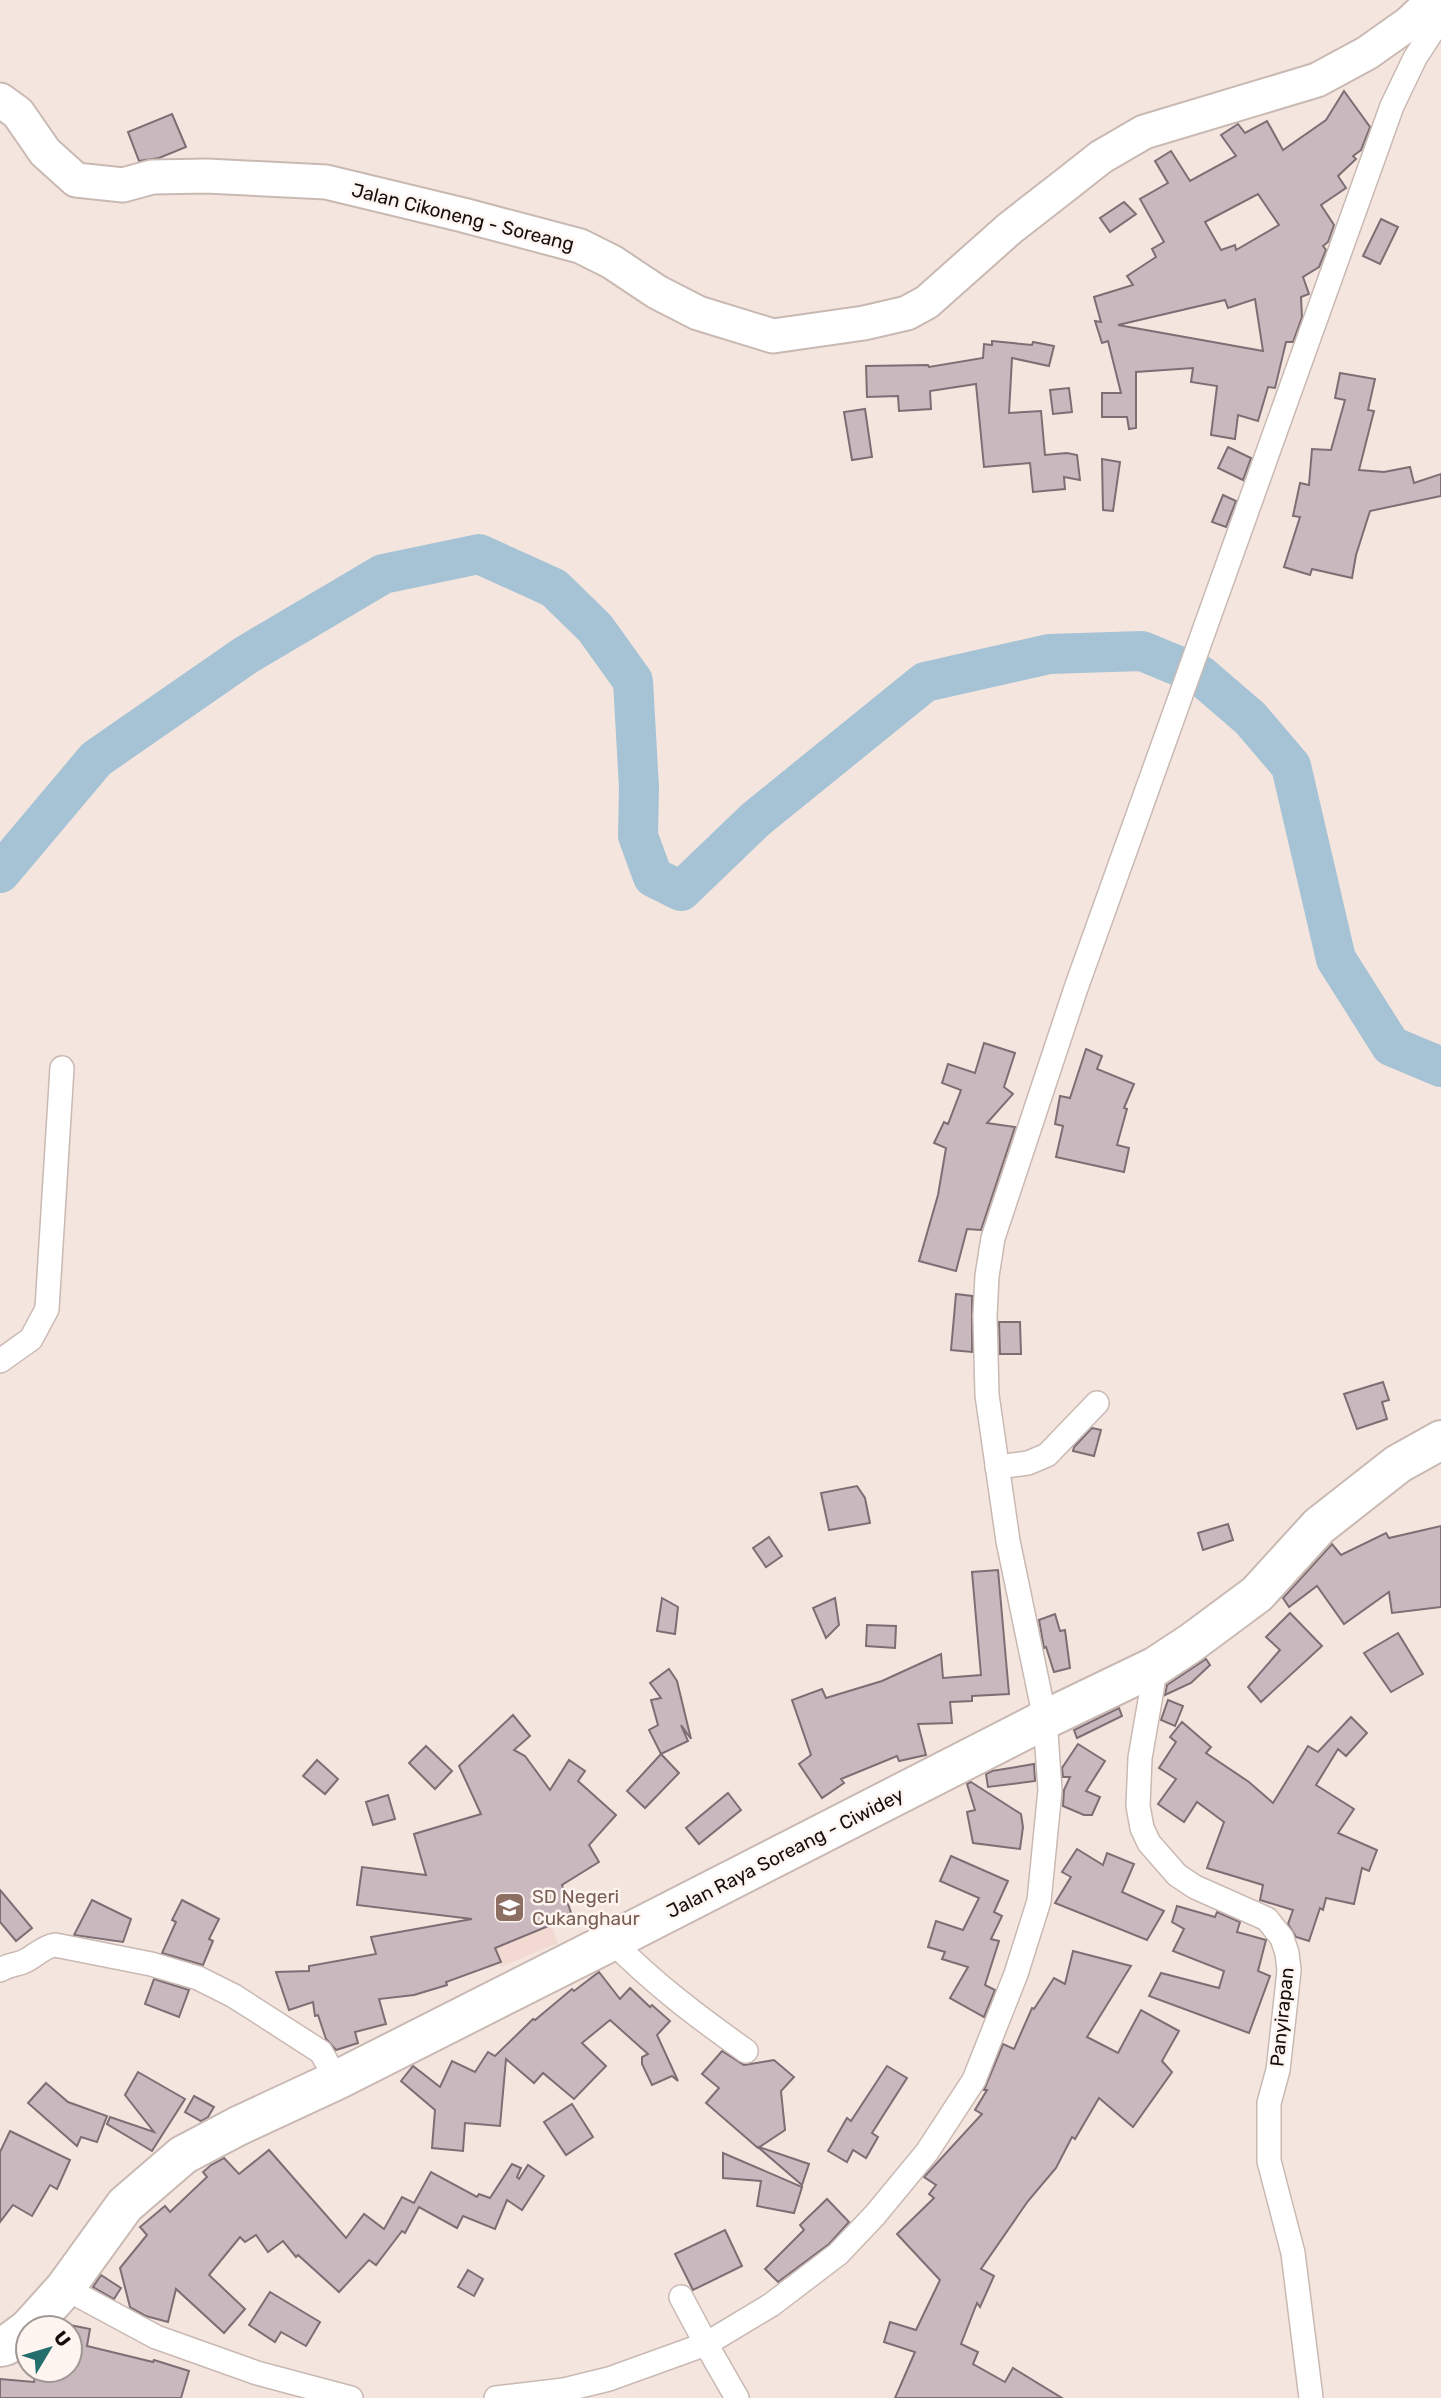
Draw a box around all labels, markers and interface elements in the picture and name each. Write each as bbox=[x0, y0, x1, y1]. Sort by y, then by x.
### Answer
street label: Jalan Cikoneng - Soreang bbox=[349, 178, 577, 256]
street label: Jalan Raya Soreang - Ciwidey bbox=[663, 1783, 907, 1923]
place label: SD Negeri Cukanghaur bbox=[532, 1885, 641, 1930]
school or university icon: SD Negeri Cukanghaur bbox=[492, 1890, 526, 1924]
street label: Panyirapan bbox=[1265, 1966, 1299, 2068]
north arrow bbox=[14, 2314, 84, 2384]
text: U bbox=[49, 2326, 75, 2351]

